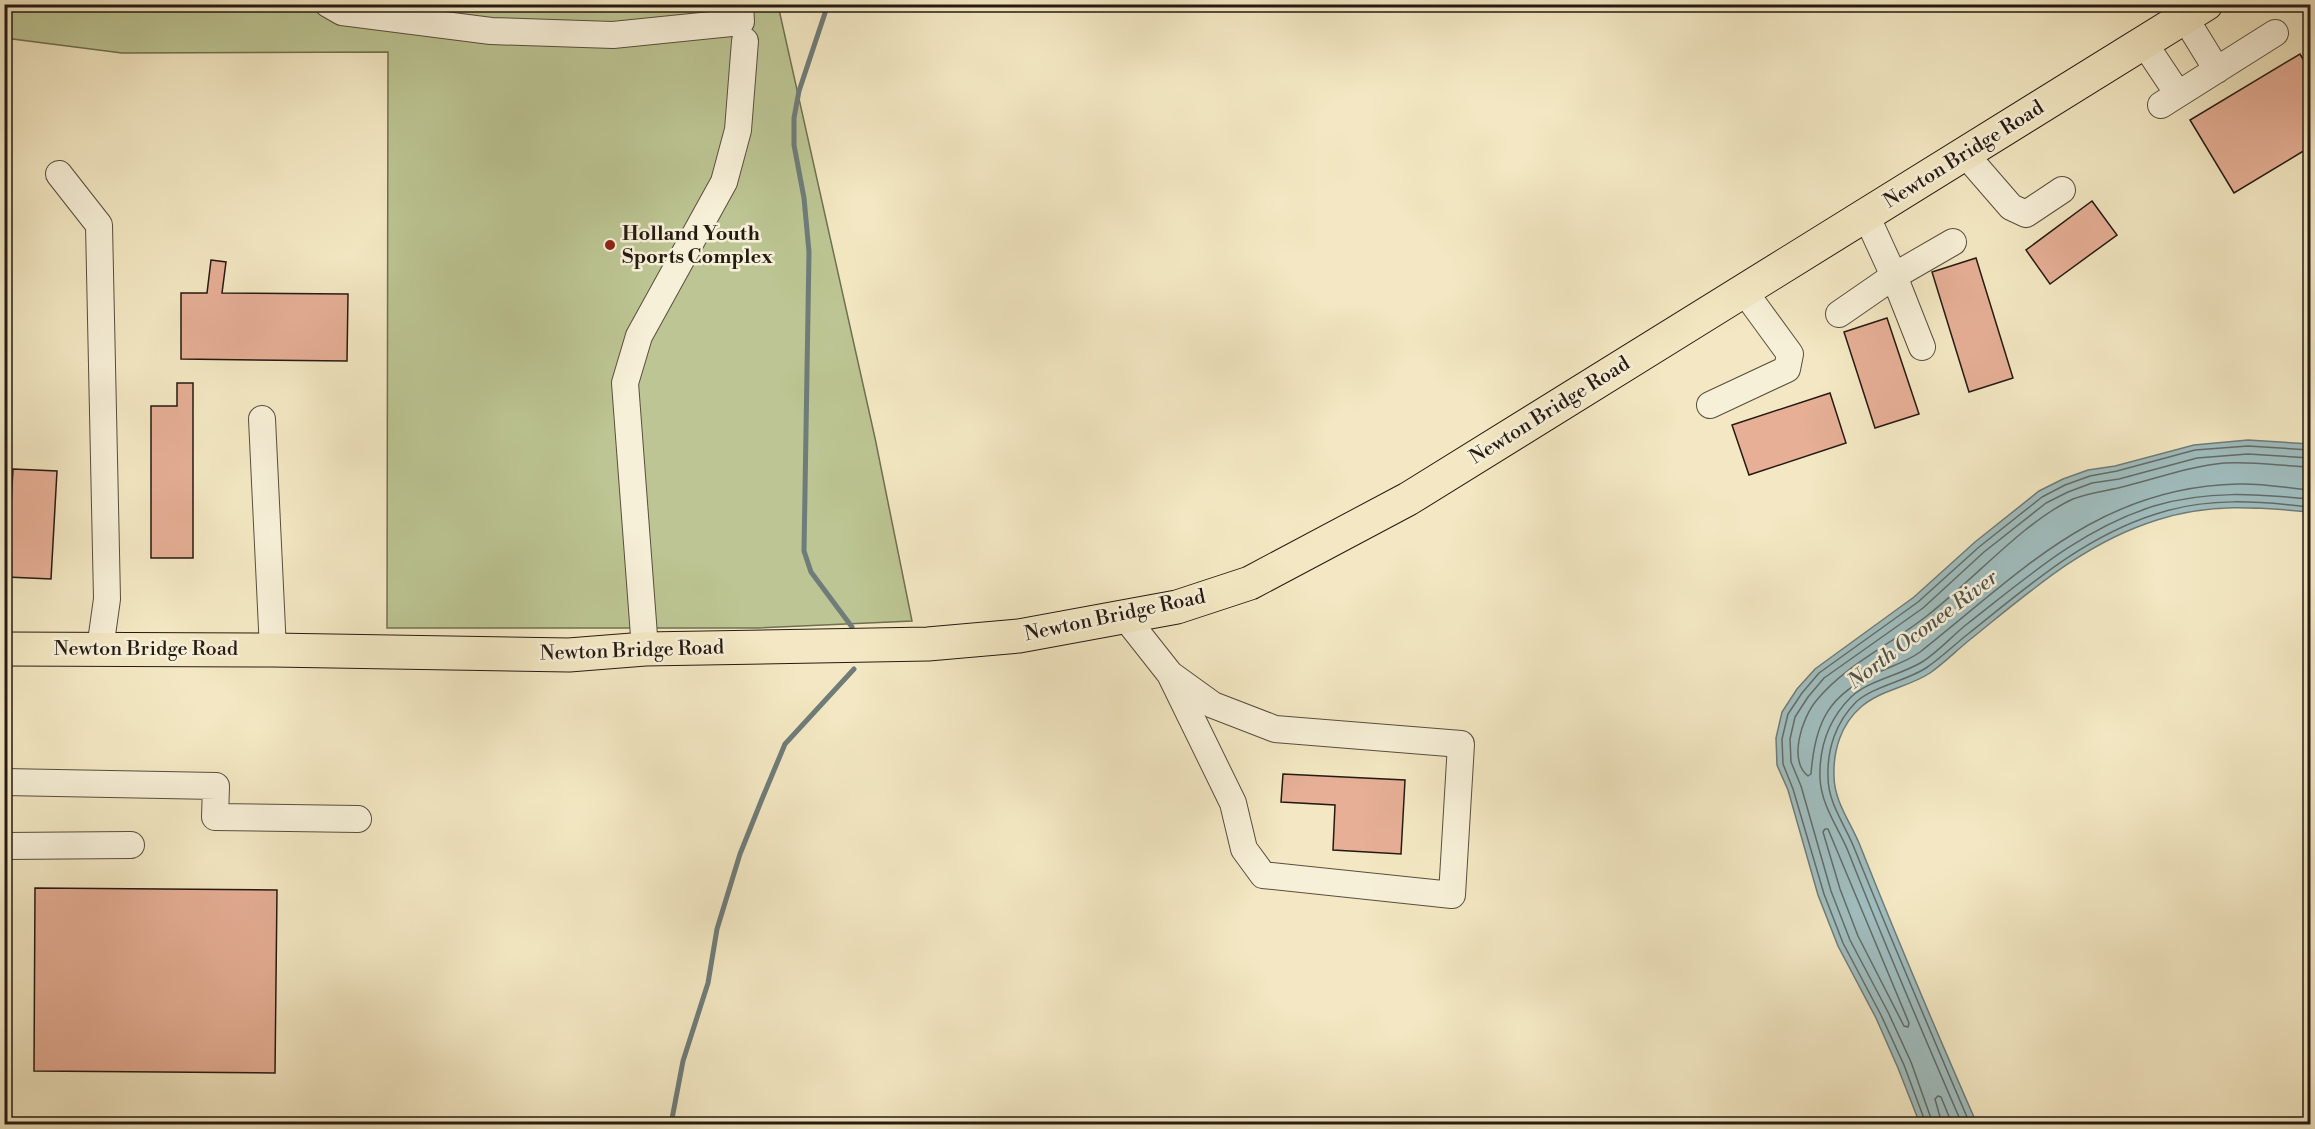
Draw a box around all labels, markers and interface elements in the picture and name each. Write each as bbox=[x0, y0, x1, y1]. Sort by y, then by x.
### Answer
street label: Newton Bridge Road bbox=[1879, 95, 2049, 214]
place label: Holland Youth Sports Complex bbox=[622, 222, 773, 270]
marker: Holland Youth Sports Complex bbox=[603, 238, 617, 252]
street label: Newton Bridge Road bbox=[1465, 351, 1635, 470]
water label: North Oconee River bbox=[1842, 564, 2004, 696]
street label: Newton Bridge Road bbox=[1022, 584, 1208, 647]
street label: Newton Bridge Road bbox=[539, 635, 725, 667]
street label: Newton Bridge Road bbox=[54, 637, 239, 662]

